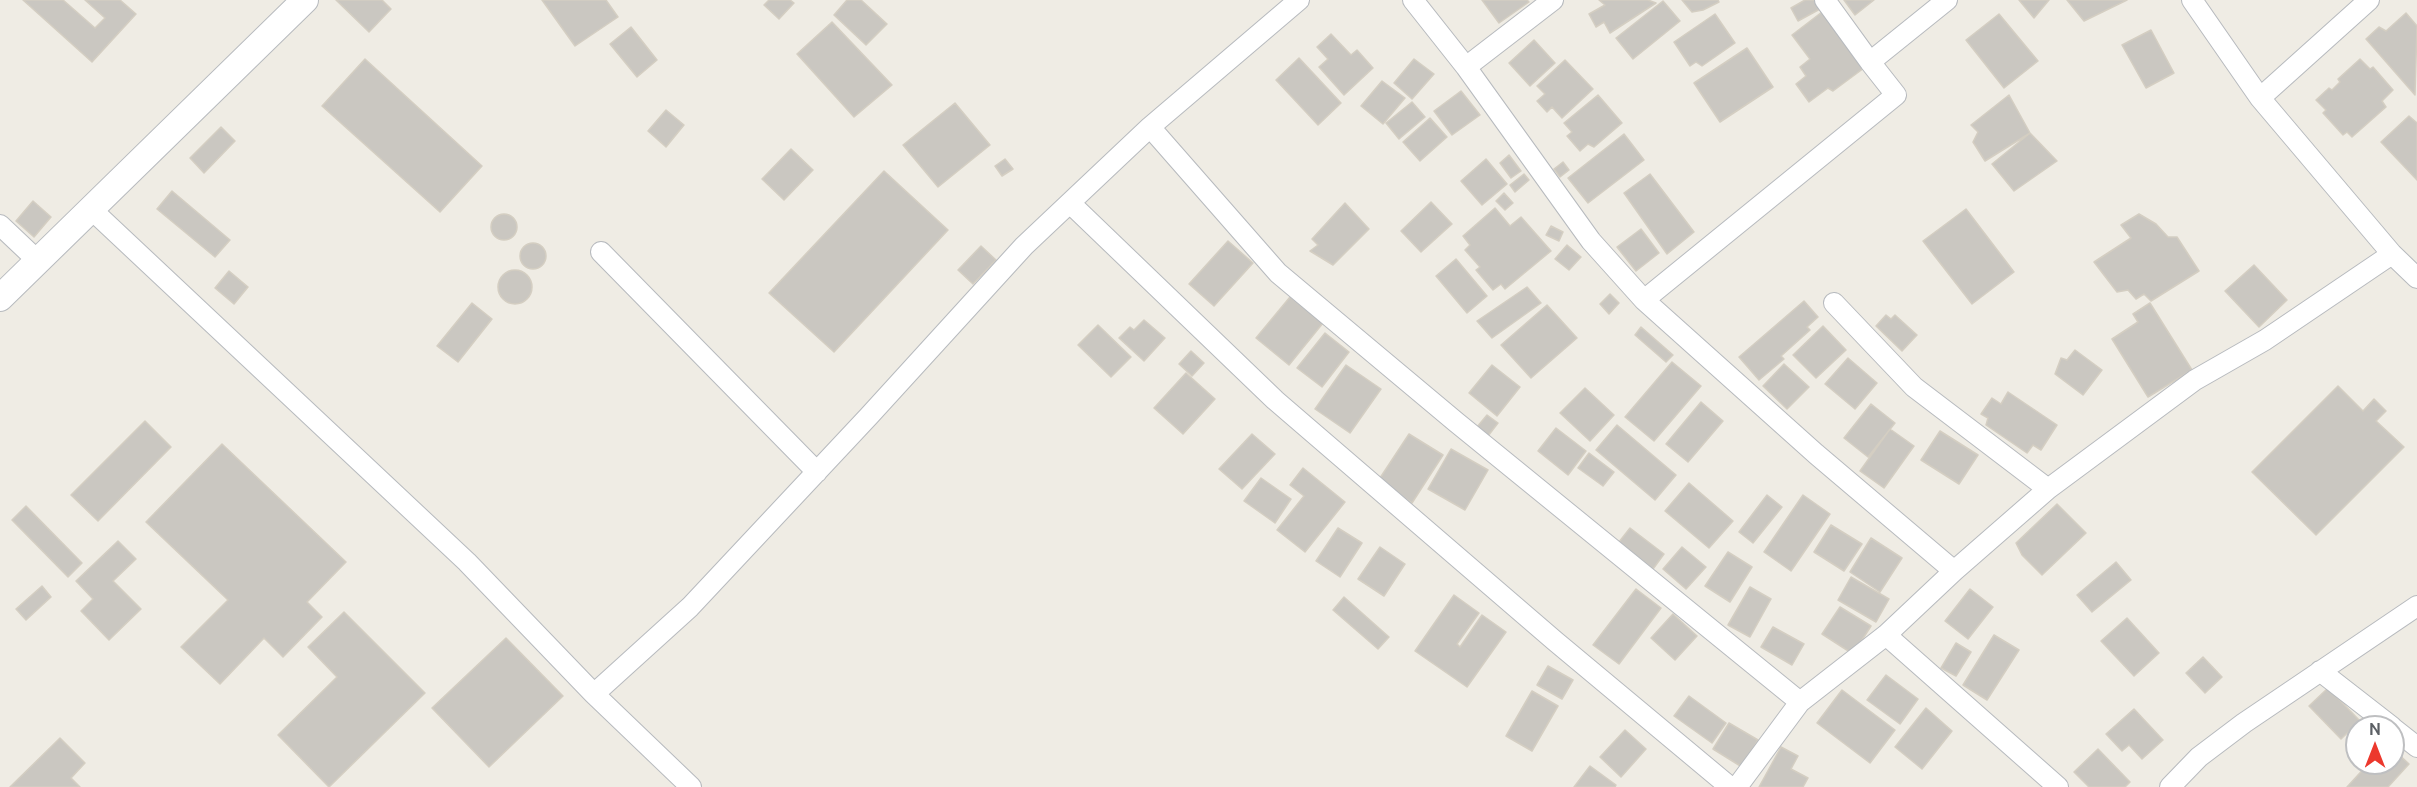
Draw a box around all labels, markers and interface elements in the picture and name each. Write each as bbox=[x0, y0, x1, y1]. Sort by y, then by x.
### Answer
north arrow bbox=[2345, 715, 2405, 775]
text: N bbox=[2369, 720, 2381, 738]

